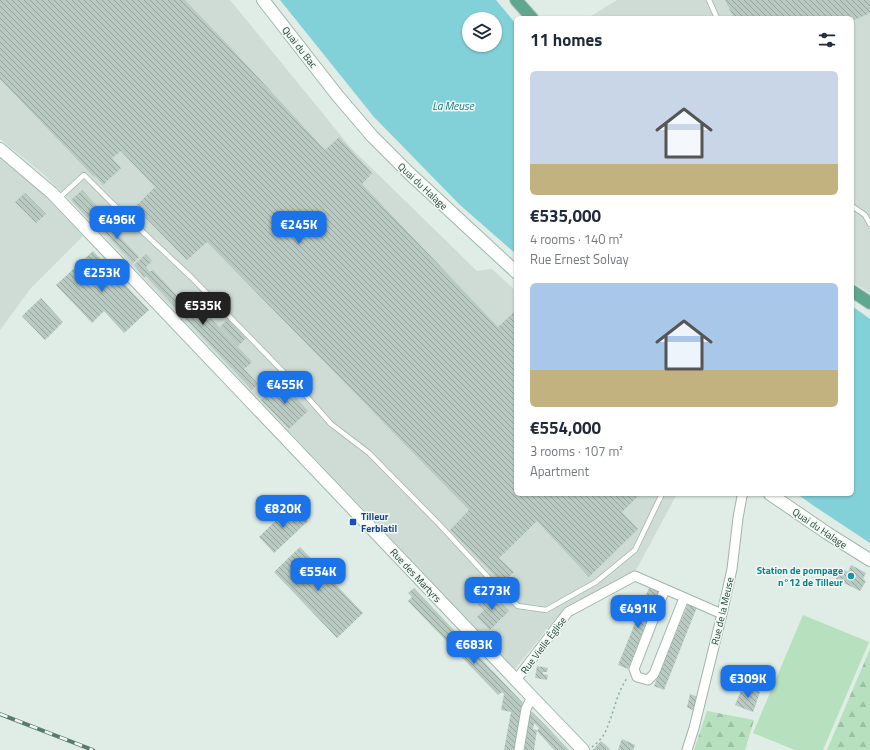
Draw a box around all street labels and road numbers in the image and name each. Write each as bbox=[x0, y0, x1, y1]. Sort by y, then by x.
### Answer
street label: Quai du Bac bbox=[278, 23, 321, 71]
street label: Quai du Halage bbox=[394, 159, 451, 213]
street label: Quai du Halage bbox=[789, 504, 850, 552]
street label: Rue des Martyrs bbox=[387, 545, 445, 606]
street label: Rue de la Meuse bbox=[707, 576, 738, 646]
street label: Rue Vielle Église bbox=[517, 613, 570, 677]

